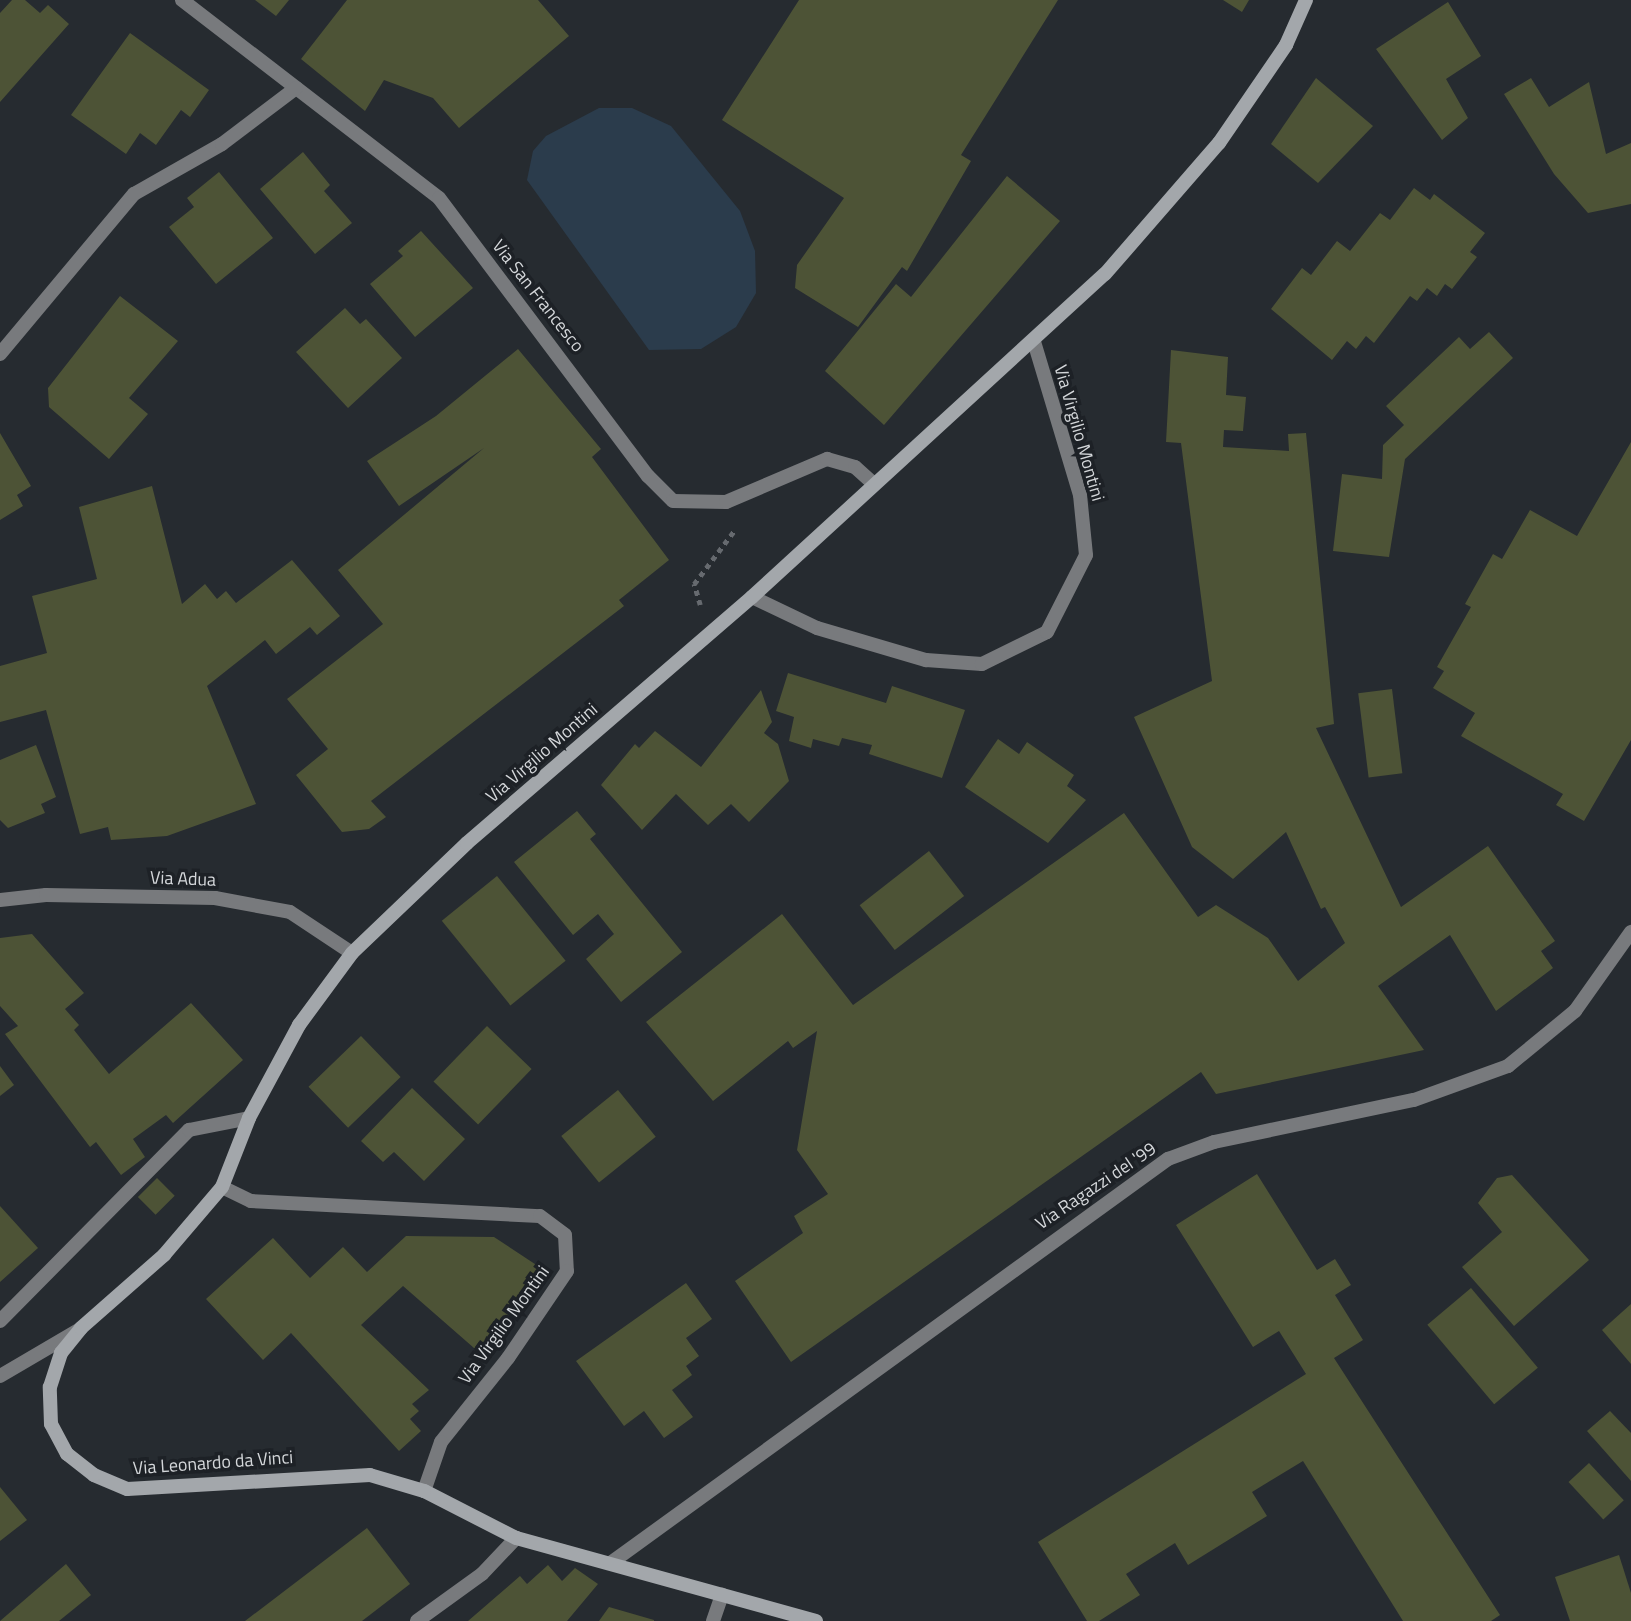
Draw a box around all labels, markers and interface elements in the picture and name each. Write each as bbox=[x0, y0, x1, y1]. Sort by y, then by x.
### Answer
street label: Via San Francesco bbox=[488, 236, 588, 356]
street label: Via Virgilio Montini bbox=[1049, 362, 1109, 504]
street label: Via Virgilio Montini bbox=[482, 699, 602, 807]
street label: Via Adua bbox=[150, 867, 216, 891]
street label: Via Ragazzi del '99 bbox=[1032, 1138, 1160, 1234]
street label: Via Virgilio Montini bbox=[454, 1262, 554, 1388]
street label: Via Leonardo da Vinci bbox=[132, 1447, 294, 1479]

